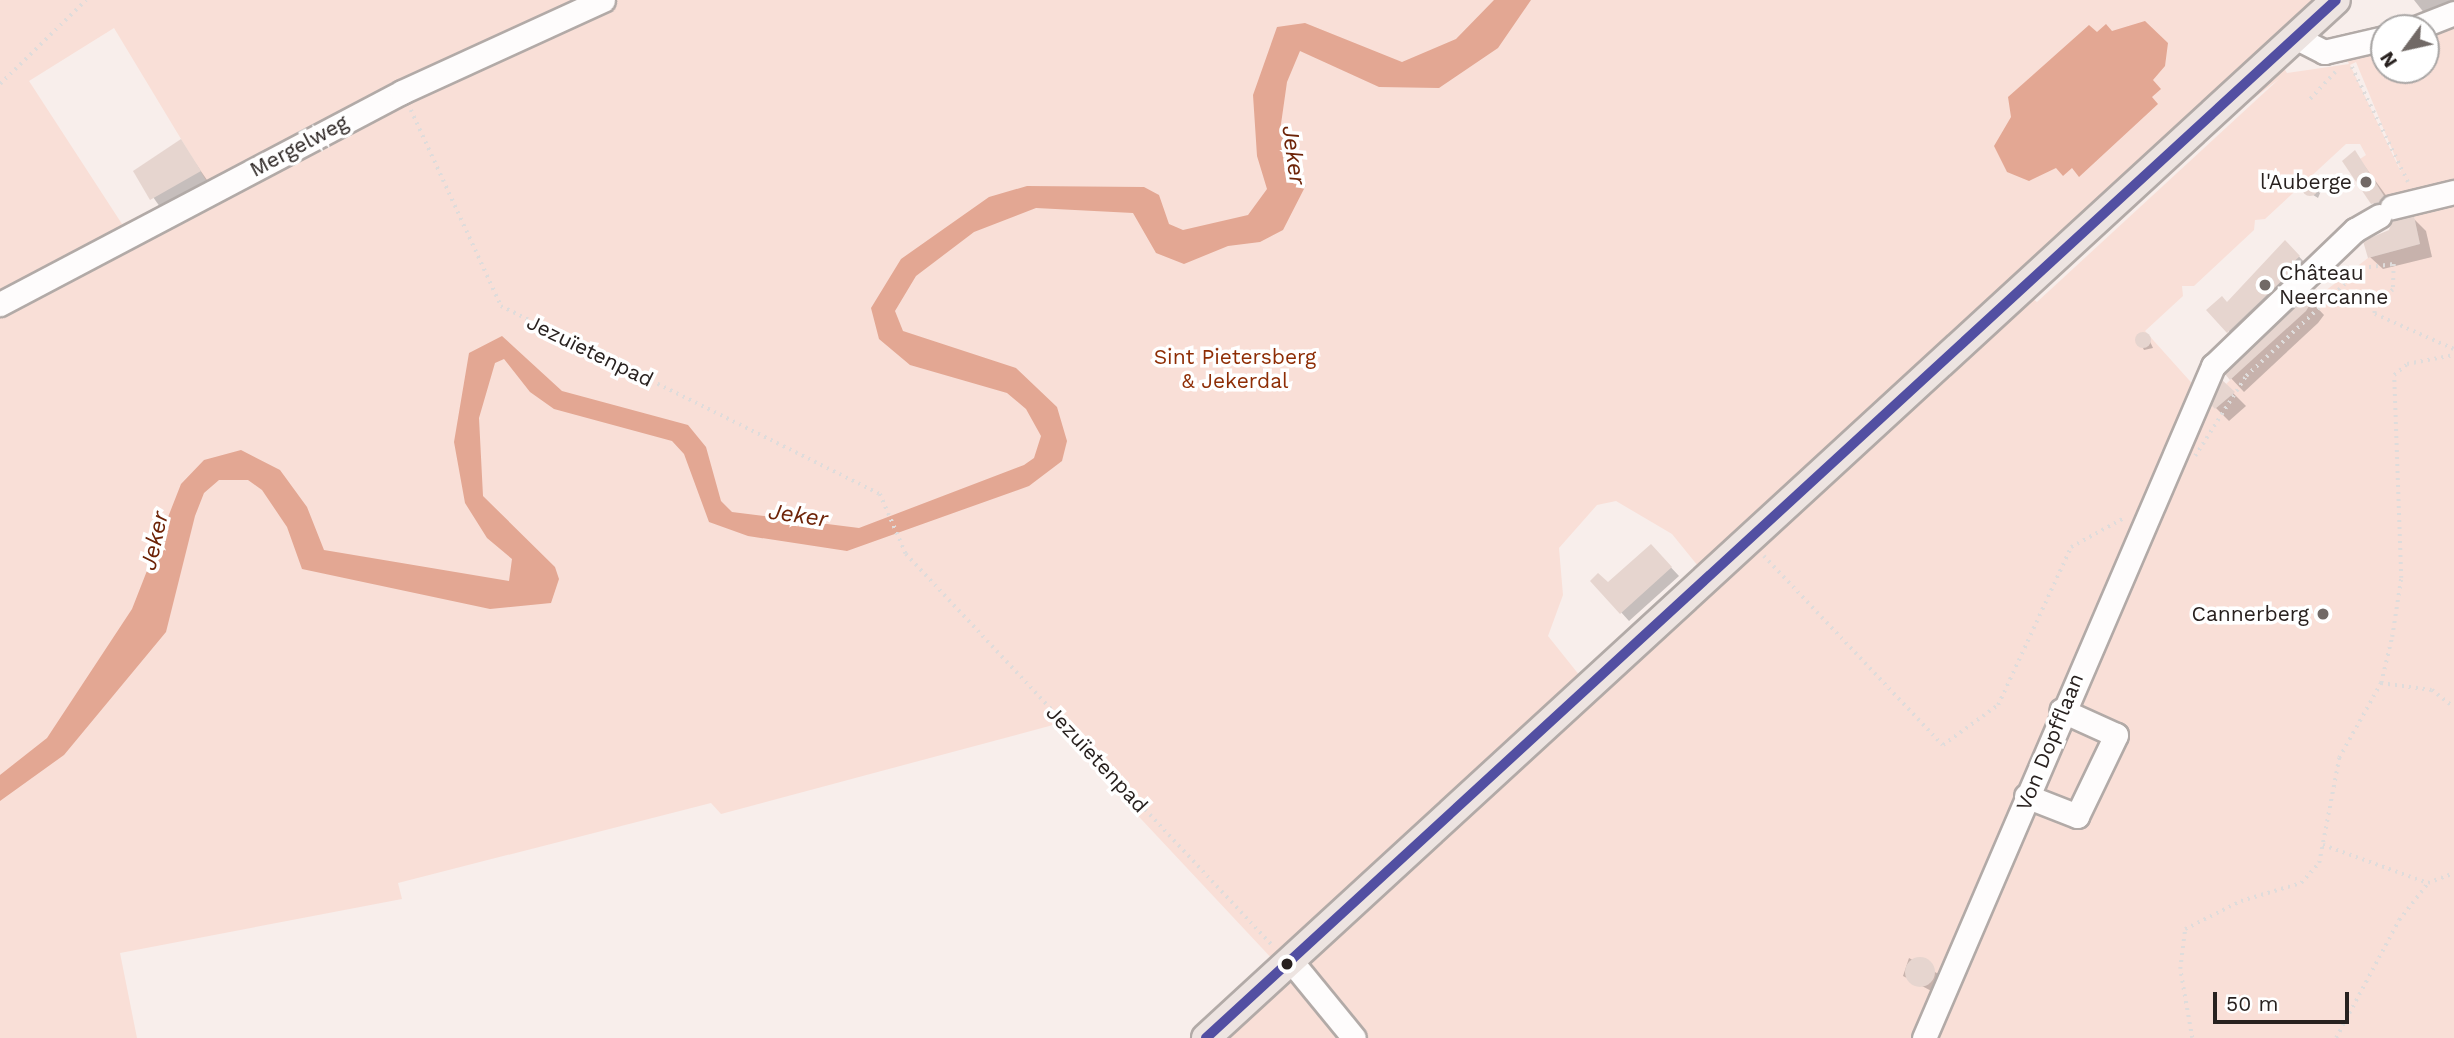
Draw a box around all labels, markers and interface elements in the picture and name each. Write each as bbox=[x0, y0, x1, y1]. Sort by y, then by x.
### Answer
north arrow bbox=[2370, 14, 2440, 84]
text: N bbox=[2375, 47, 2402, 72]
street label: Mergelweg bbox=[245, 110, 353, 182]
water label: Jeker bbox=[1275, 124, 1311, 186]
place label: l'Auberge bbox=[2260, 169, 2352, 195]
marker: l'Auberge bbox=[2358, 174, 2374, 190]
place label: Château Neercanne bbox=[2279, 260, 2388, 310]
marker: Château Neercanne bbox=[2257, 277, 2273, 293]
street label: Jezuïetenpad bbox=[523, 310, 657, 392]
park label: Sint Pietersberg & Jekerdal bbox=[1154, 344, 1316, 394]
water label: Jeker bbox=[767, 498, 829, 534]
water label: Jeker bbox=[135, 509, 175, 573]
place label: Cannerberg bbox=[2192, 601, 2309, 627]
marker: Cannerberg bbox=[2315, 606, 2331, 622]
street label: Von Dopfflaan bbox=[2011, 670, 2089, 814]
street label: Jezuïetenpad bbox=[1041, 700, 1153, 818]
unlabelled marker bbox=[1280, 957, 1294, 971]
scale bar bbox=[2216, 978, 2352, 1022]
text: 50 m bbox=[2226, 991, 2278, 1016]

